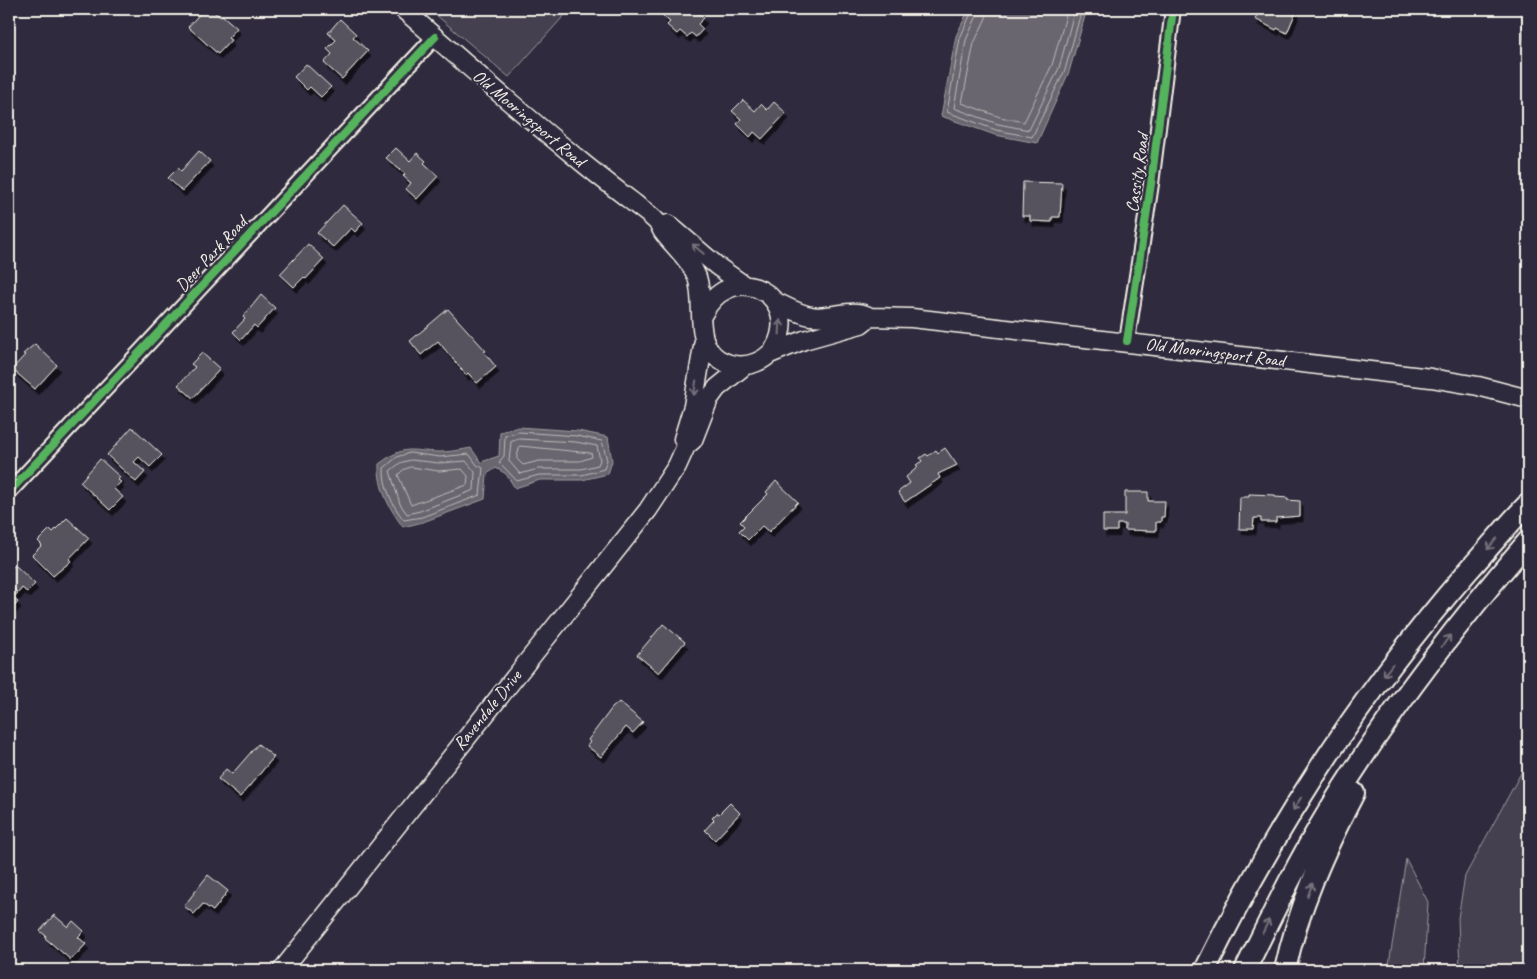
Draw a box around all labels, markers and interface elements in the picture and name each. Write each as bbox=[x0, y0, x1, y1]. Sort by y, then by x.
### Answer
street label: Old Mooringsport Road bbox=[468, 65, 592, 173]
street label: Cassity Road bbox=[1121, 129, 1154, 214]
street label: Deer Park Road bbox=[171, 210, 253, 296]
one-way arrow bbox=[691, 244, 704, 255]
one-way arrow bbox=[776, 320, 785, 336]
street label: Old Mooringsport Road bbox=[1144, 333, 1289, 372]
one-way arrow bbox=[690, 380, 700, 396]
one-way arrow bbox=[1486, 538, 1497, 551]
one-way arrow bbox=[1441, 634, 1451, 648]
one-way arrow bbox=[1383, 663, 1394, 676]
street label: Ravendale Drive bbox=[448, 665, 527, 754]
one-way arrow bbox=[1292, 796, 1302, 810]
one-way arrow bbox=[1306, 883, 1315, 899]
one-way arrow bbox=[1262, 919, 1272, 934]

